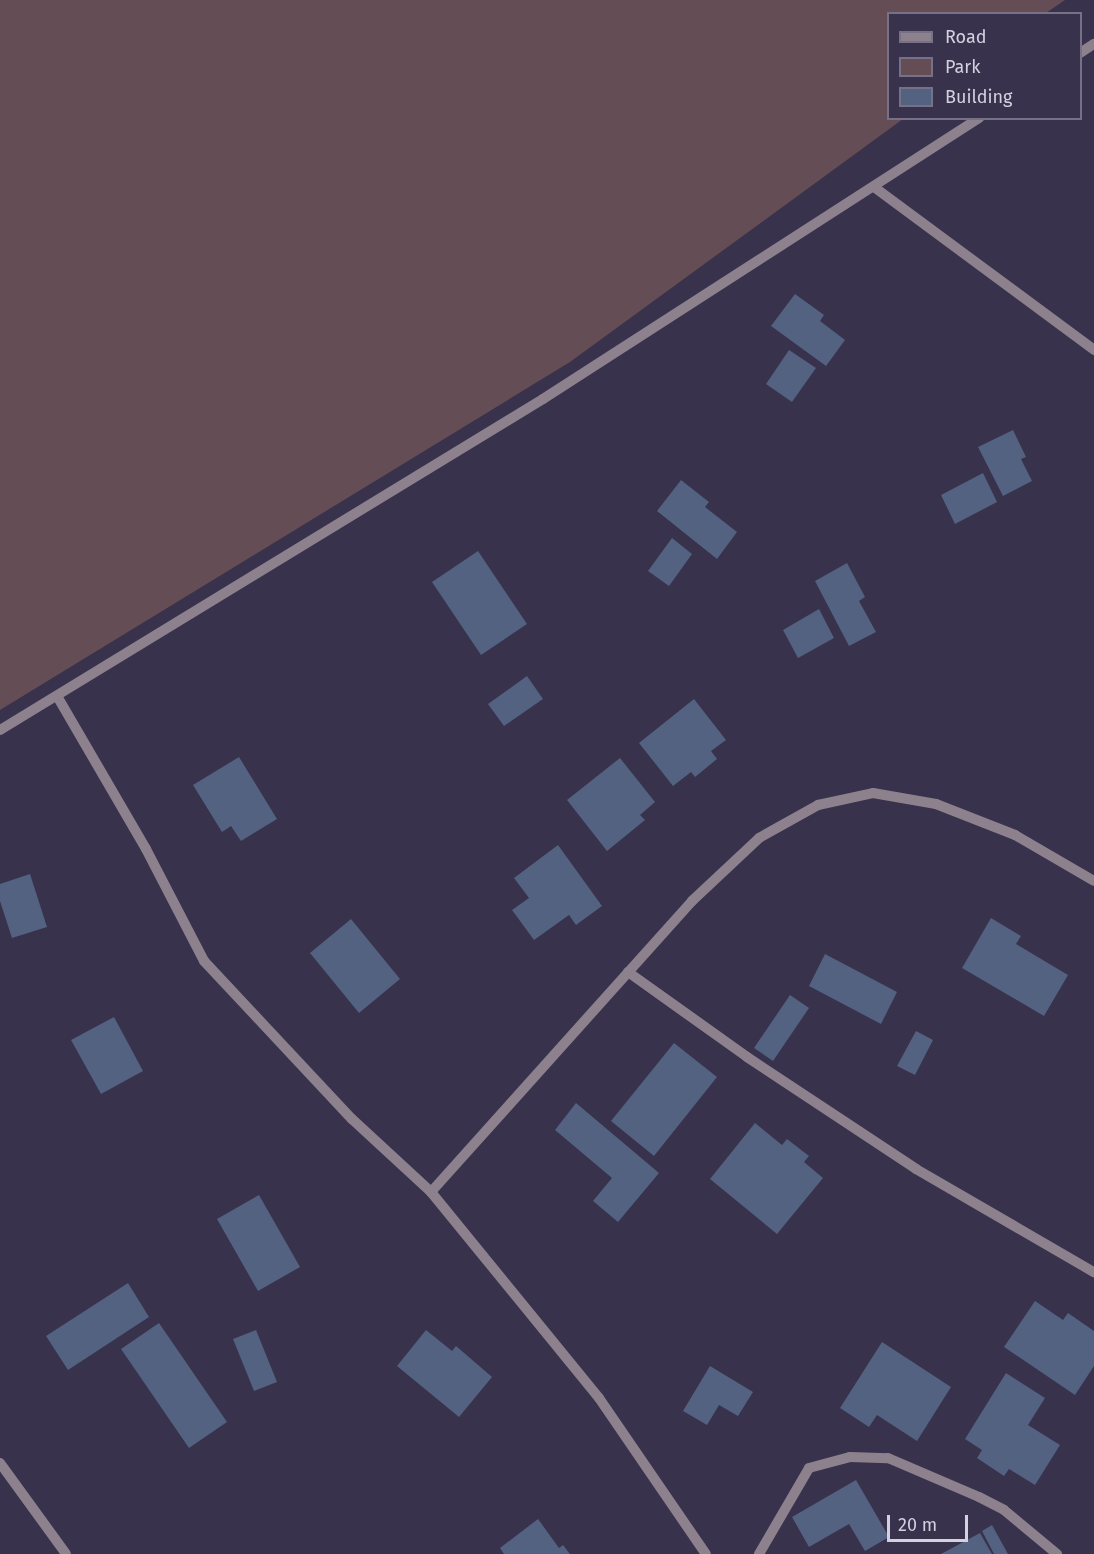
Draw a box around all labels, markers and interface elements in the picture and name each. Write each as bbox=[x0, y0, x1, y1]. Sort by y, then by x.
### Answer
legend bbox=[887, 12, 1082, 120]
text: Road bbox=[945, 26, 987, 48]
text: Park bbox=[945, 56, 980, 78]
text: Building bbox=[945, 86, 1012, 108]
scale bar bbox=[890, 1503, 971, 1541]
text: 20 m bbox=[898, 1514, 937, 1536]

